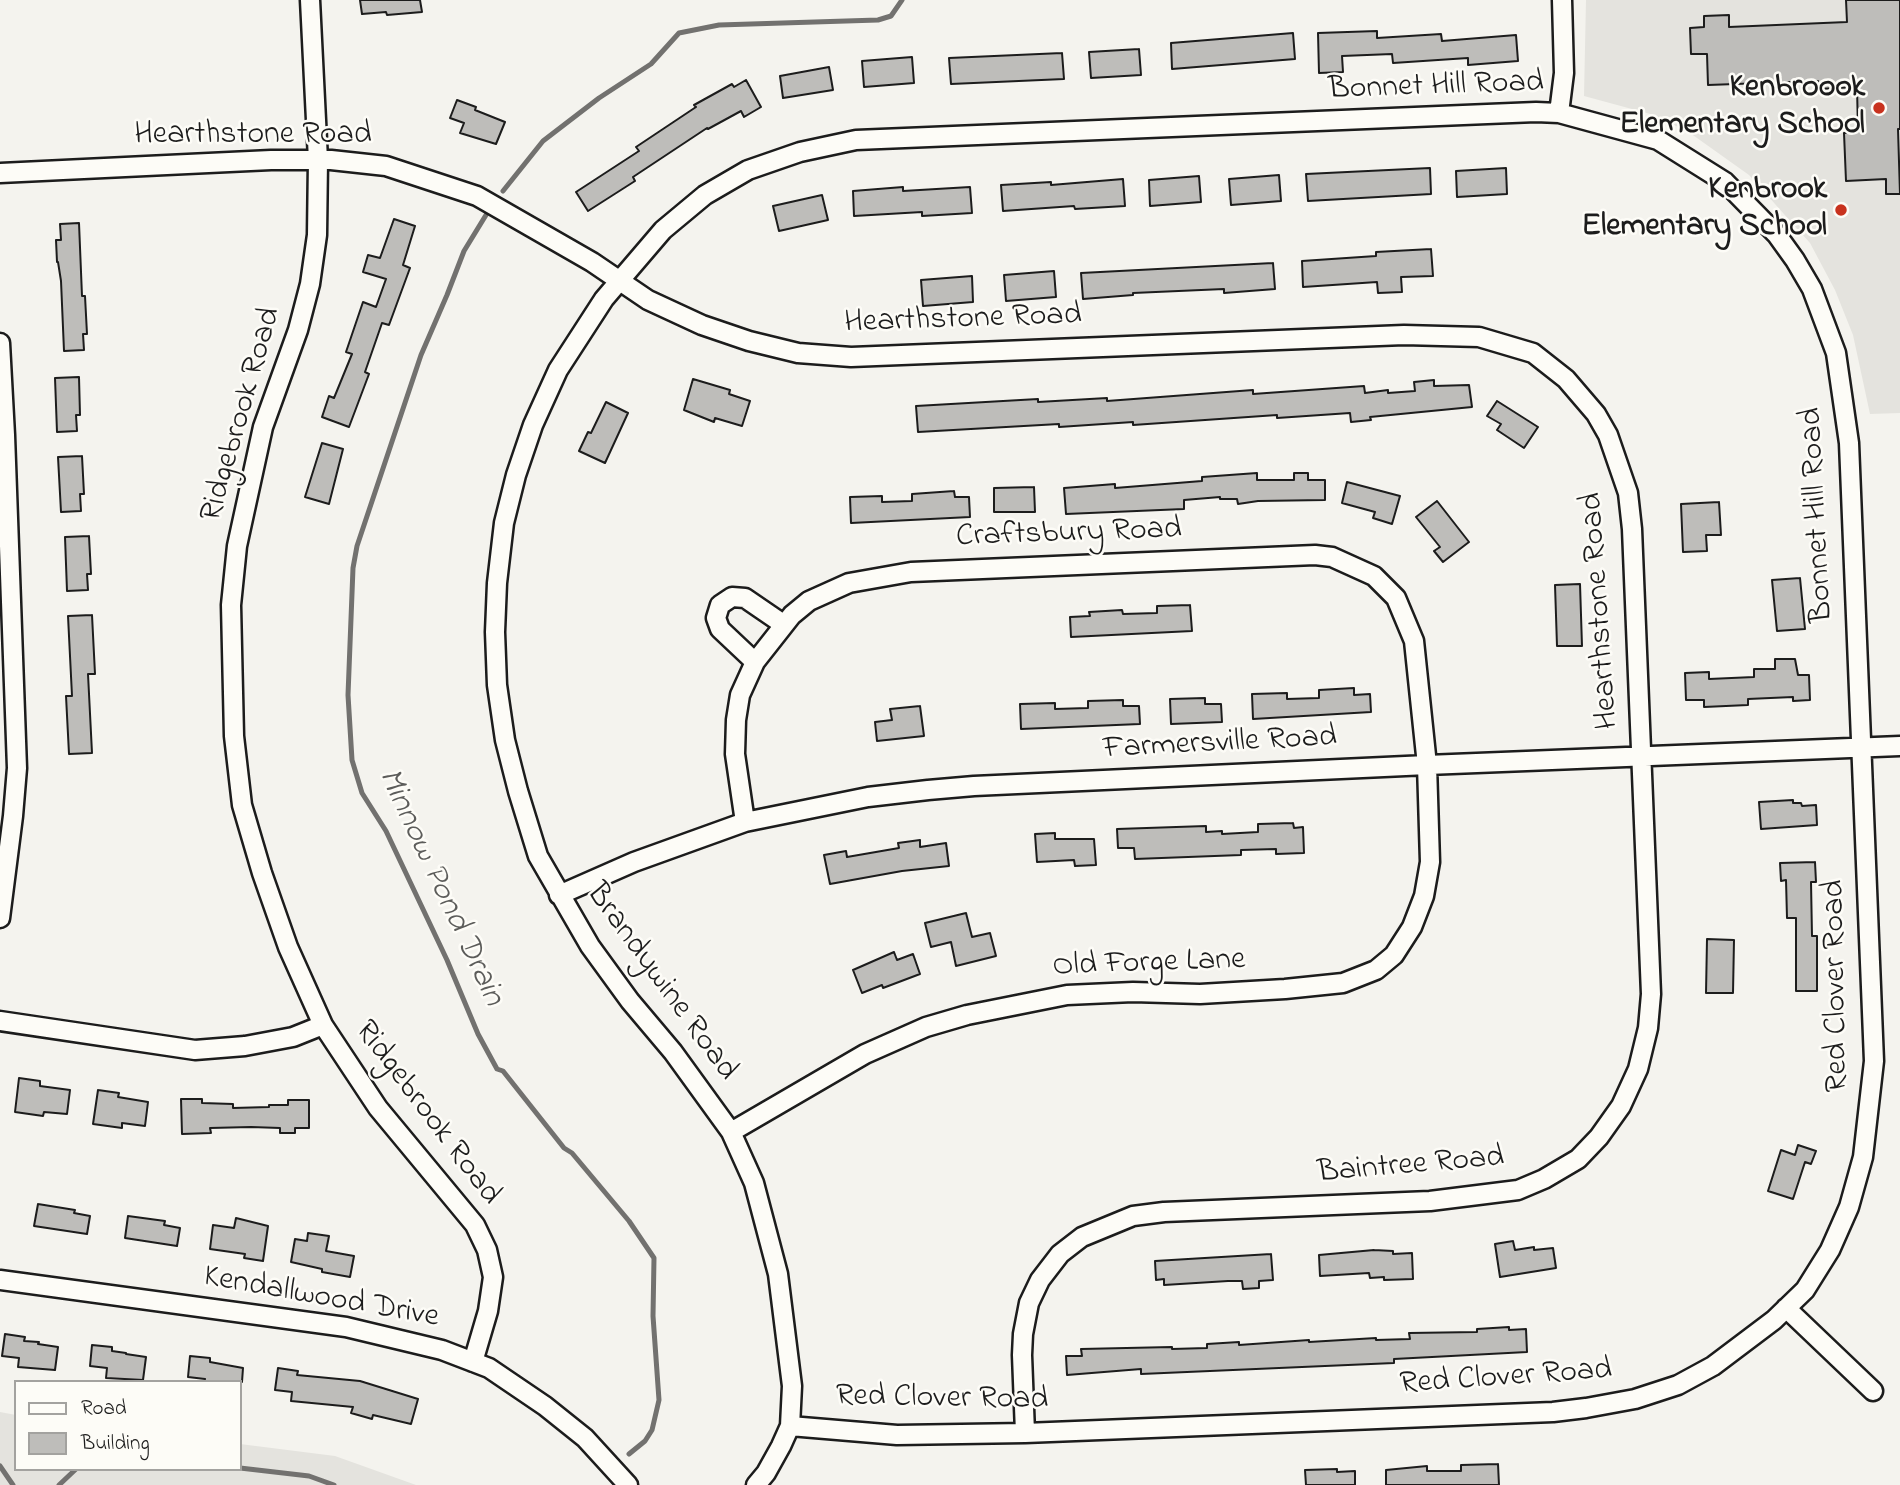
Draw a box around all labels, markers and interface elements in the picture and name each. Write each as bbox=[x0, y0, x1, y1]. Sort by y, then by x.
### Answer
street label: Bonnet Hill Road bbox=[1328, 65, 1544, 111]
place label: Kenbroook Elementary School bbox=[1620, 71, 1865, 146]
marker: Kenbroook Elementary School bbox=[1871, 100, 1887, 116]
street label: Hearthstone Road bbox=[134, 118, 372, 156]
place label: Kenbrook Elementary School bbox=[1582, 173, 1827, 248]
marker: Kenbrook Elementary School bbox=[1833, 202, 1849, 218]
street label: Hearthstone Road bbox=[844, 298, 1082, 344]
street label: Ridgebrook Road bbox=[194, 304, 292, 526]
street label: Bonnet Hill Road bbox=[1794, 406, 1844, 624]
street label: Hearthstone Road bbox=[1575, 491, 1629, 731]
street label: Craftsbury Road bbox=[956, 512, 1182, 558]
street label: Farmersville Road bbox=[1102, 720, 1338, 770]
water label: Minnow Pond Drain bbox=[367, 763, 511, 1013]
street label: Brandywine Road bbox=[575, 877, 745, 1089]
street label: Red Clover Road bbox=[1817, 879, 1859, 1093]
street label: Old Forge Lane bbox=[1052, 942, 1246, 988]
street label: Ridgebrook Road bbox=[344, 1014, 508, 1214]
street label: Baintree Road bbox=[1316, 1140, 1506, 1194]
street label: Kendallwood Drive bbox=[200, 1259, 442, 1339]
street label: Red Clover Road bbox=[1399, 1352, 1613, 1406]
street label: Red Clover Road bbox=[835, 1379, 1049, 1421]
legend bbox=[14, 1380, 242, 1471]
text: Road bbox=[81, 1394, 127, 1424]
text: Building bbox=[81, 1429, 150, 1459]

